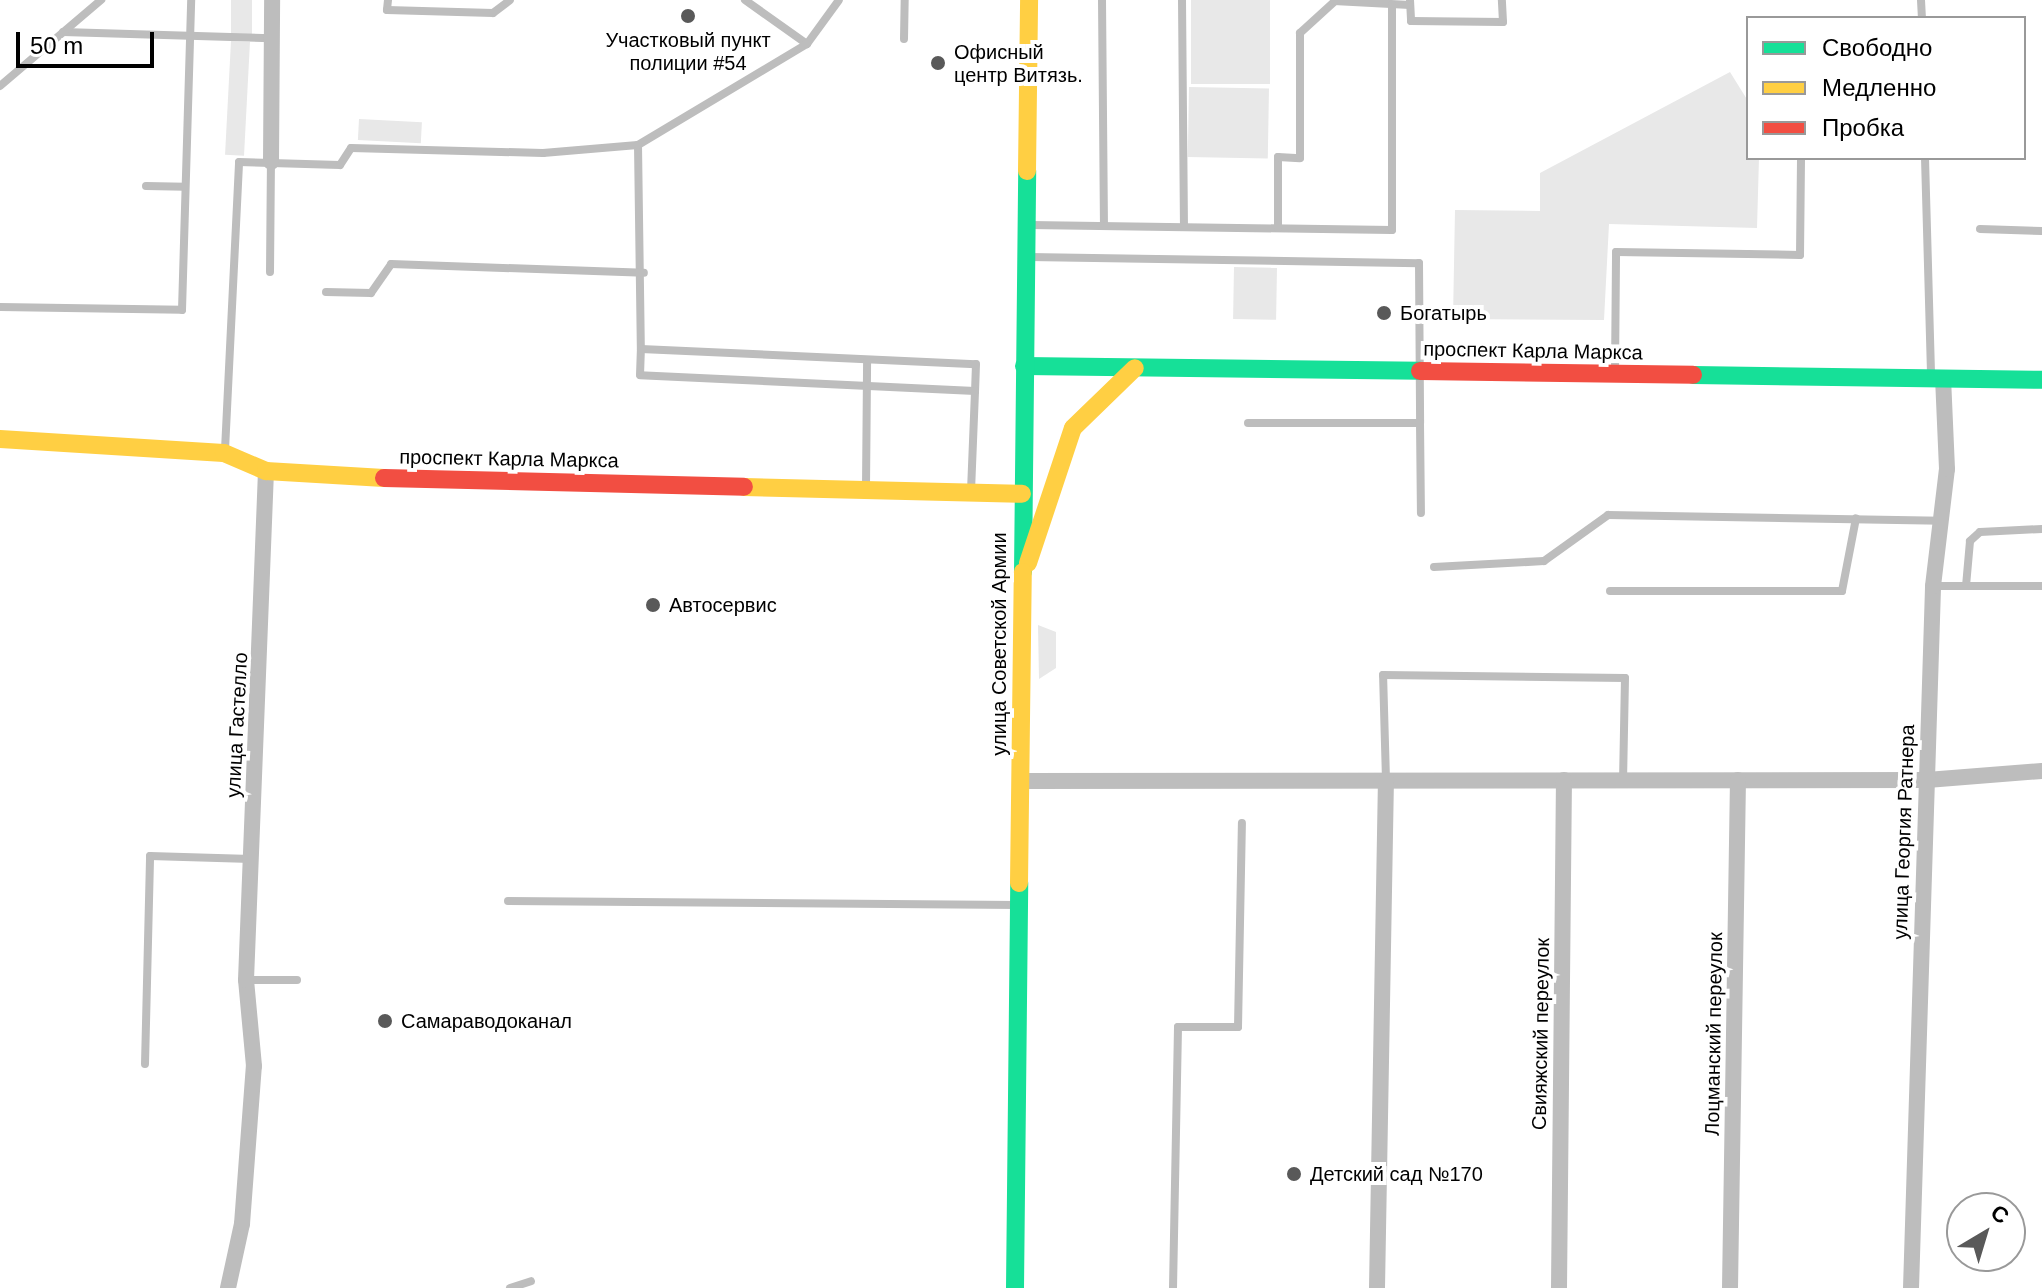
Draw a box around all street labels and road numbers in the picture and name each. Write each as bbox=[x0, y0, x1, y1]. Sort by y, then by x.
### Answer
street label: проспект Карла Маркса bbox=[1423, 337, 1643, 365]
street label: проспект Карла Маркса bbox=[399, 445, 619, 473]
street label: улица Советской Армии bbox=[987, 532, 1011, 756]
street label: улица Гастелло bbox=[221, 652, 253, 798]
street label: улица Георгия Ратнера bbox=[1888, 724, 1920, 940]
street label: Лоцманский переулок bbox=[1700, 932, 1728, 1136]
street label: Свияжский переулок bbox=[1527, 938, 1555, 1130]

